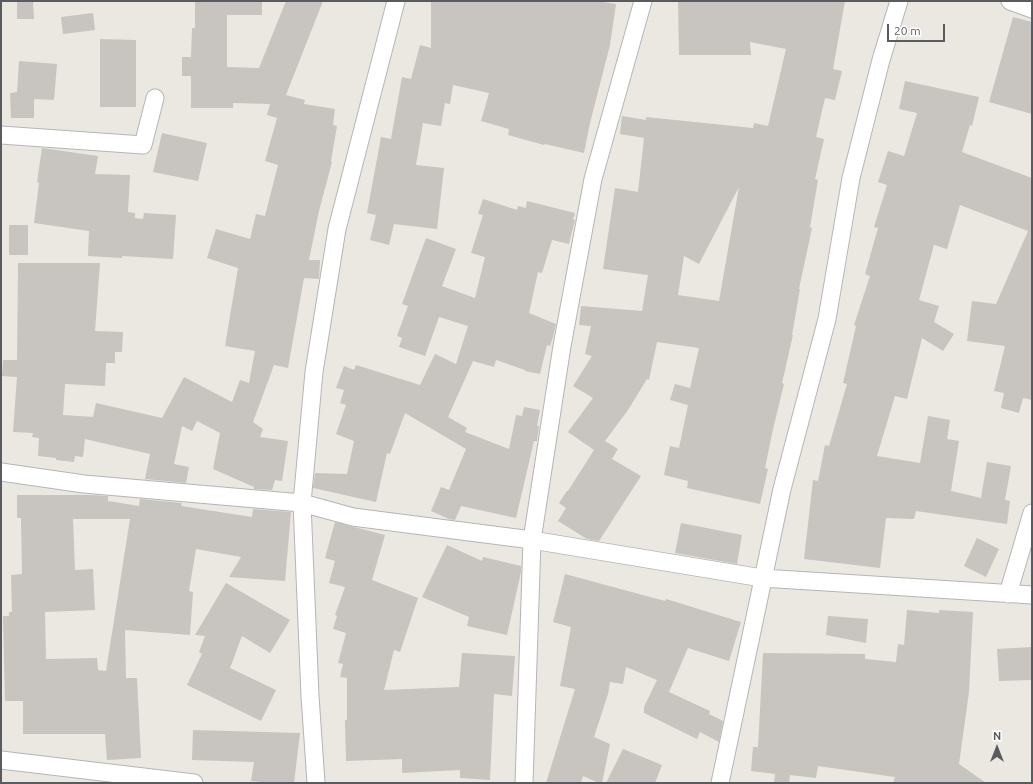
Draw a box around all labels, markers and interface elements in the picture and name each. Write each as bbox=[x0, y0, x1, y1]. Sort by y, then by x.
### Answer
scale bar bbox=[889, 16, 947, 42]
text: 20 m bbox=[894, 24, 921, 37]
north arrow bbox=[977, 728, 1017, 768]
text: N bbox=[993, 730, 1001, 742]

